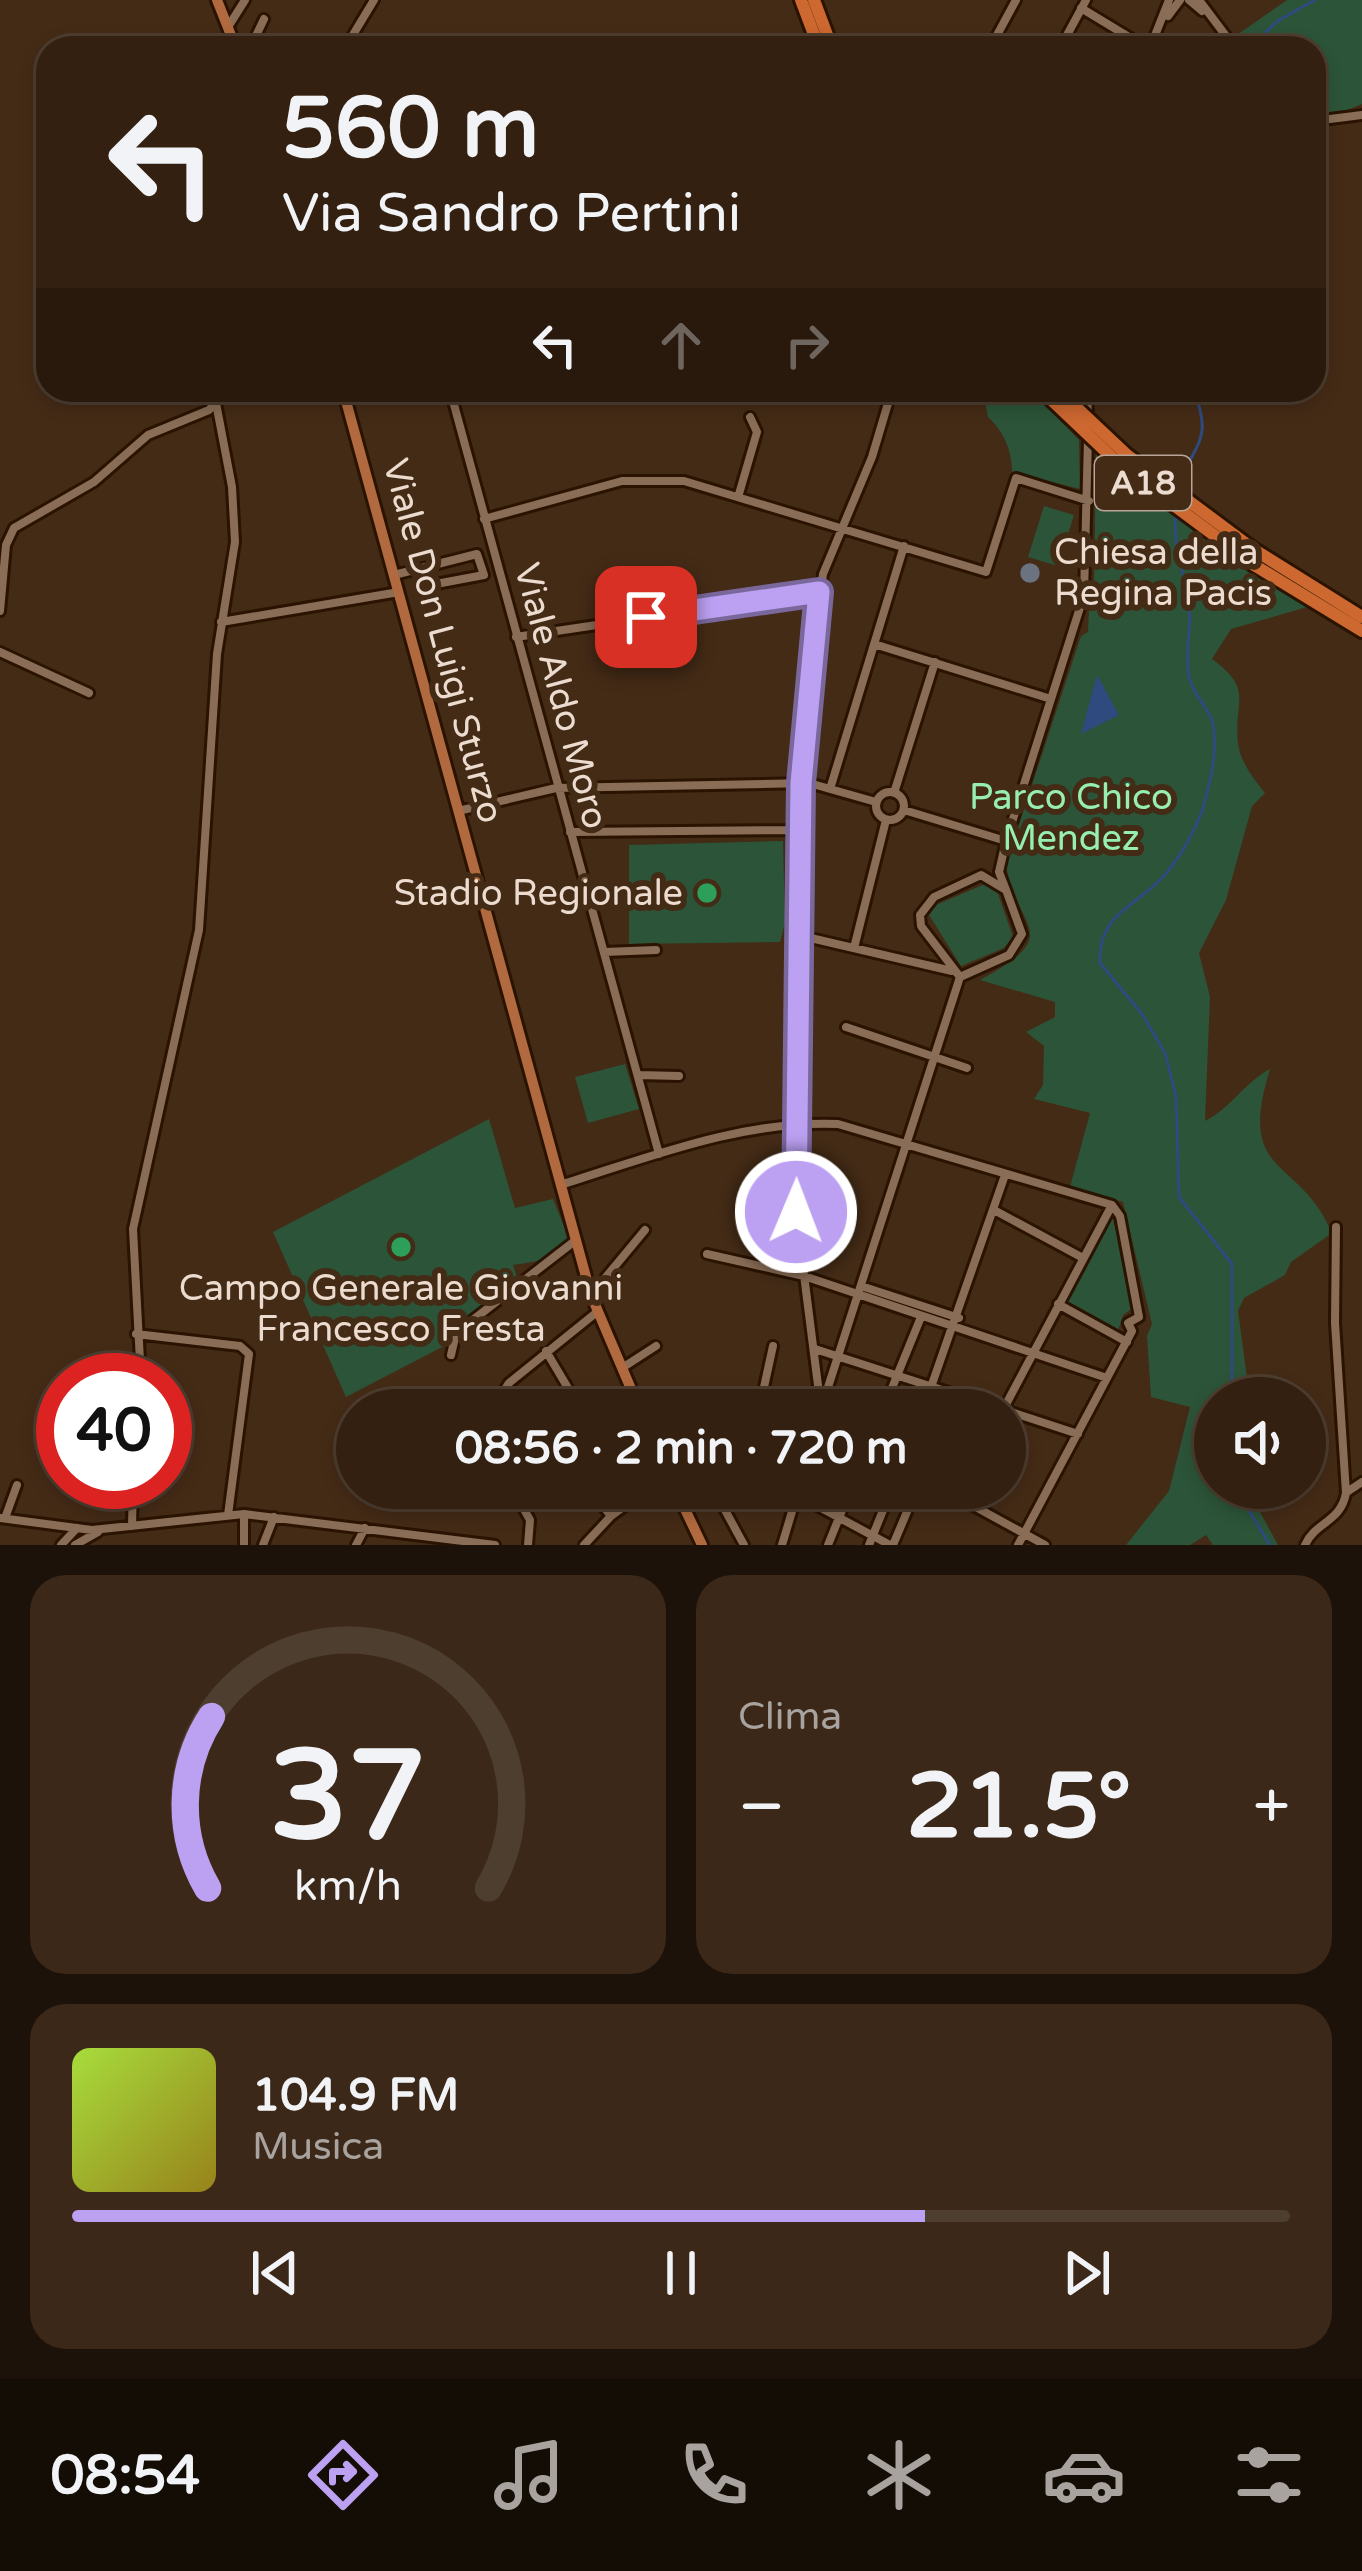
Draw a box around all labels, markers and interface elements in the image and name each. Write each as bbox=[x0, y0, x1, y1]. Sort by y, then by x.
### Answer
text: 560 m bbox=[282, 79, 539, 180]
icon: left bbox=[84, 84, 240, 240]
text: Via Sandro Pertini bbox=[282, 181, 741, 246]
icon: left bbox=[522, 312, 588, 378]
icon: ahead bbox=[648, 312, 714, 378]
icon: right bbox=[774, 312, 840, 378]
street label: Viale Don Luigi Sturzo bbox=[374, 454, 512, 828]
road number: A18 bbox=[1095, 456, 1191, 510]
place label: Chiesa della Regina Pacis bbox=[1054, 531, 1272, 615]
street label: Viale Aldo Moro bbox=[505, 558, 617, 834]
marker: Chiesa della Regina Pacis bbox=[1017, 560, 1043, 586]
pin bbox=[595, 566, 697, 668]
icon: arrive bbox=[613, 584, 679, 650]
park label: Parco Chico Mendez bbox=[969, 776, 1173, 860]
place label: Stadio Regionale bbox=[394, 872, 683, 915]
marker: Stadio Regionale bbox=[694, 880, 720, 906]
position arrow bbox=[733, 1149, 859, 1275]
marker: Campo Generale Giovanni Francesco Fresta bbox=[388, 1234, 414, 1260]
place label: Campo Generale Giovanni Francesco Fresta bbox=[179, 1267, 623, 1351]
speed limit sign: 40 bbox=[36, 1353, 192, 1509]
map controls bbox=[1194, 1377, 1326, 1509]
button: sound bbox=[1194, 1377, 1326, 1509]
text: 08:56 · 2 min · 720 m bbox=[455, 1422, 907, 1476]
text: Clima bbox=[738, 1693, 842, 1740]
text: 37 bbox=[270, 1722, 426, 1873]
text: 21.5° bbox=[906, 1753, 1132, 1862]
text: − bbox=[738, 1767, 785, 1847]
text: + bbox=[1253, 1767, 1290, 1847]
text: km/h bbox=[294, 1860, 402, 1911]
text: 104.9 FM bbox=[252, 2069, 459, 2123]
text: Musica bbox=[252, 2123, 384, 2170]
icon: previous bbox=[242, 2240, 308, 2306]
icon: pause bbox=[648, 2240, 714, 2306]
icon: next bbox=[1054, 2240, 1120, 2306]
icon: directions bbox=[301, 2433, 385, 2517]
icon: music bbox=[487, 2433, 571, 2517]
icon: phone bbox=[672, 2433, 756, 2517]
icon: climate bbox=[857, 2433, 941, 2517]
icon: car bbox=[1042, 2433, 1126, 2517]
icon: filters bbox=[1227, 2433, 1311, 2517]
text: 08:54 bbox=[51, 2443, 200, 2508]

